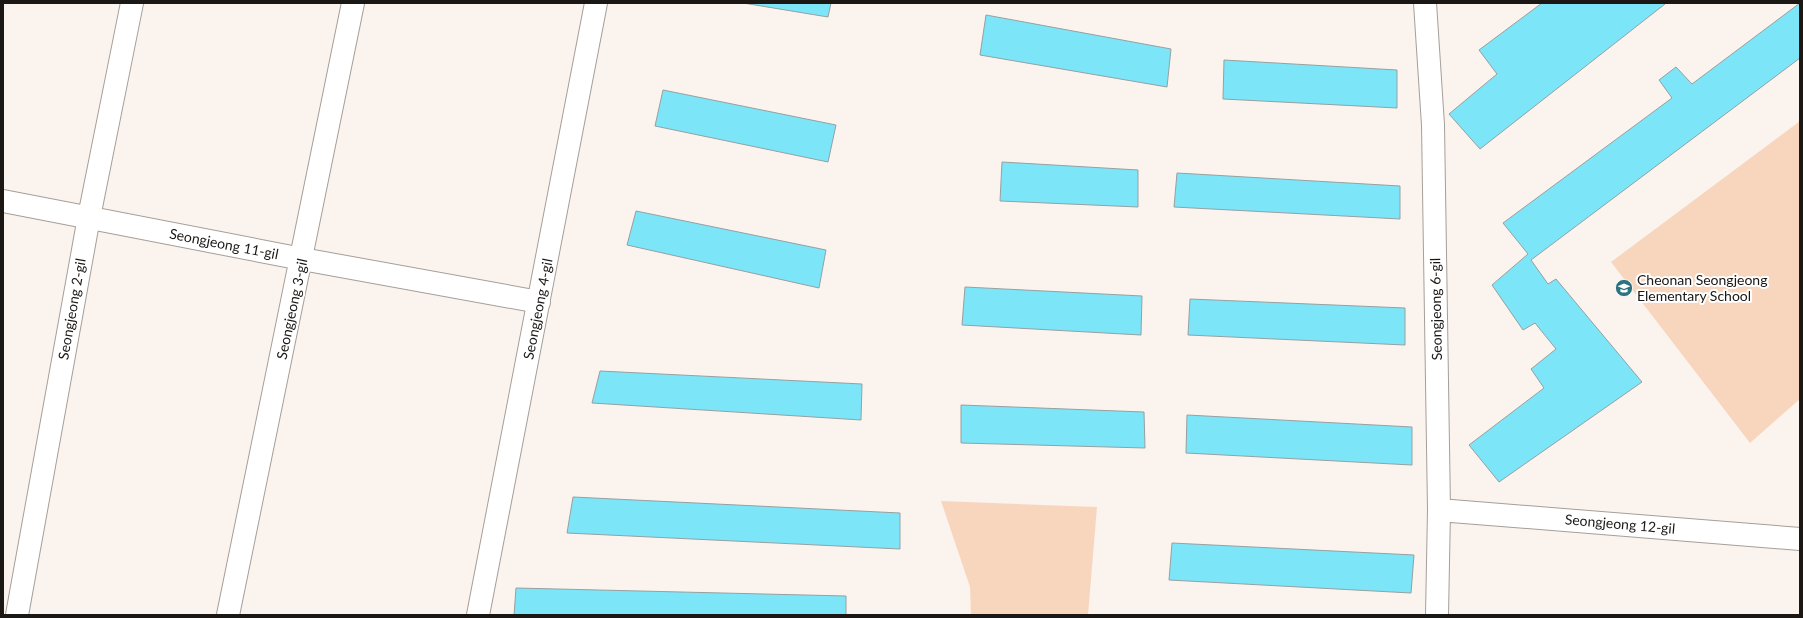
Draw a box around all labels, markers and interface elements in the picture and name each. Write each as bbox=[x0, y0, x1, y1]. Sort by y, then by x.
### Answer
street label: Seongjeong 11-gil bbox=[168, 225, 280, 262]
street label: Seongjeong 2-gil bbox=[54, 257, 89, 361]
street label: Seongjeong 3-gil bbox=[273, 257, 310, 361]
street label: Seongjeong 4-gil bbox=[519, 257, 556, 361]
street label: Seongjeong 6-gil bbox=[1426, 258, 1445, 360]
place label: Cheonan Seongjeong Elementary School bbox=[1637, 271, 1767, 304]
school or university icon: Cheonan Seongjeong Elementary School bbox=[1614, 278, 1634, 298]
street label: Seongjeong 12-gil bbox=[1564, 510, 1676, 537]

